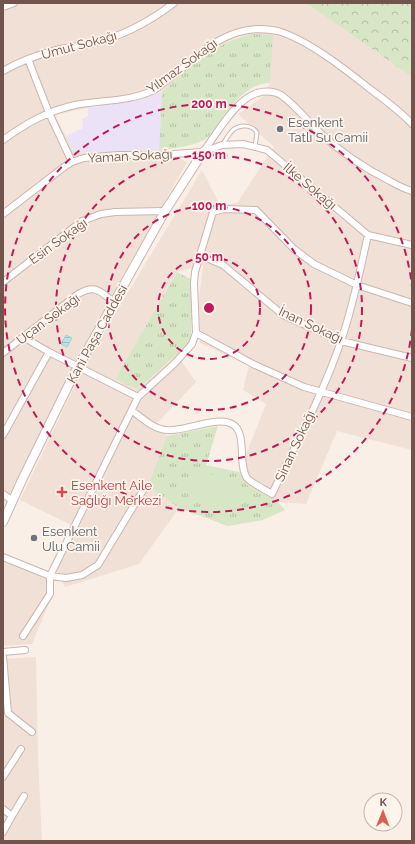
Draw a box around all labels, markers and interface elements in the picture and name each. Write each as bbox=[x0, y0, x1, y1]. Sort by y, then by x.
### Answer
street label: Umut Sokağı bbox=[40, 28, 118, 62]
street label: Yılmaz Sokağı bbox=[144, 35, 220, 97]
text: 200 m bbox=[191, 97, 227, 111]
place label: Esenkent Tatlı Su Camii bbox=[288, 115, 368, 145]
marker: Esenkent Tatlı Su Camii bbox=[275, 124, 285, 134]
street label: Yaman Sokağı bbox=[87, 146, 173, 166]
text: 150 m bbox=[192, 148, 226, 162]
street label: İlke Sokağı bbox=[280, 159, 340, 213]
text: 100 m bbox=[192, 199, 226, 213]
street label: Esin Sokağı bbox=[26, 215, 90, 267]
text: 50 m bbox=[195, 250, 223, 264]
street label: Kani Paşa Caddesi bbox=[64, 282, 130, 386]
street label: Uçan Sokağı bbox=[13, 290, 83, 348]
centre of rings bbox=[202, 301, 216, 315]
street label: İnan Sokağı bbox=[276, 303, 346, 346]
street label: Sinan Sokağı bbox=[272, 408, 318, 484]
place label: Esenkent Aile Sağlığı Merkezi bbox=[71, 478, 161, 508]
marker: Esenkent Aile Sağlığı Merkezi bbox=[56, 486, 68, 498]
place label: Esenkent Ulu Camii bbox=[42, 524, 100, 554]
marker: Esenkent Ulu Camii bbox=[29, 533, 39, 543]
north arrow bbox=[363, 792, 403, 832]
text: K bbox=[379, 796, 388, 809]

